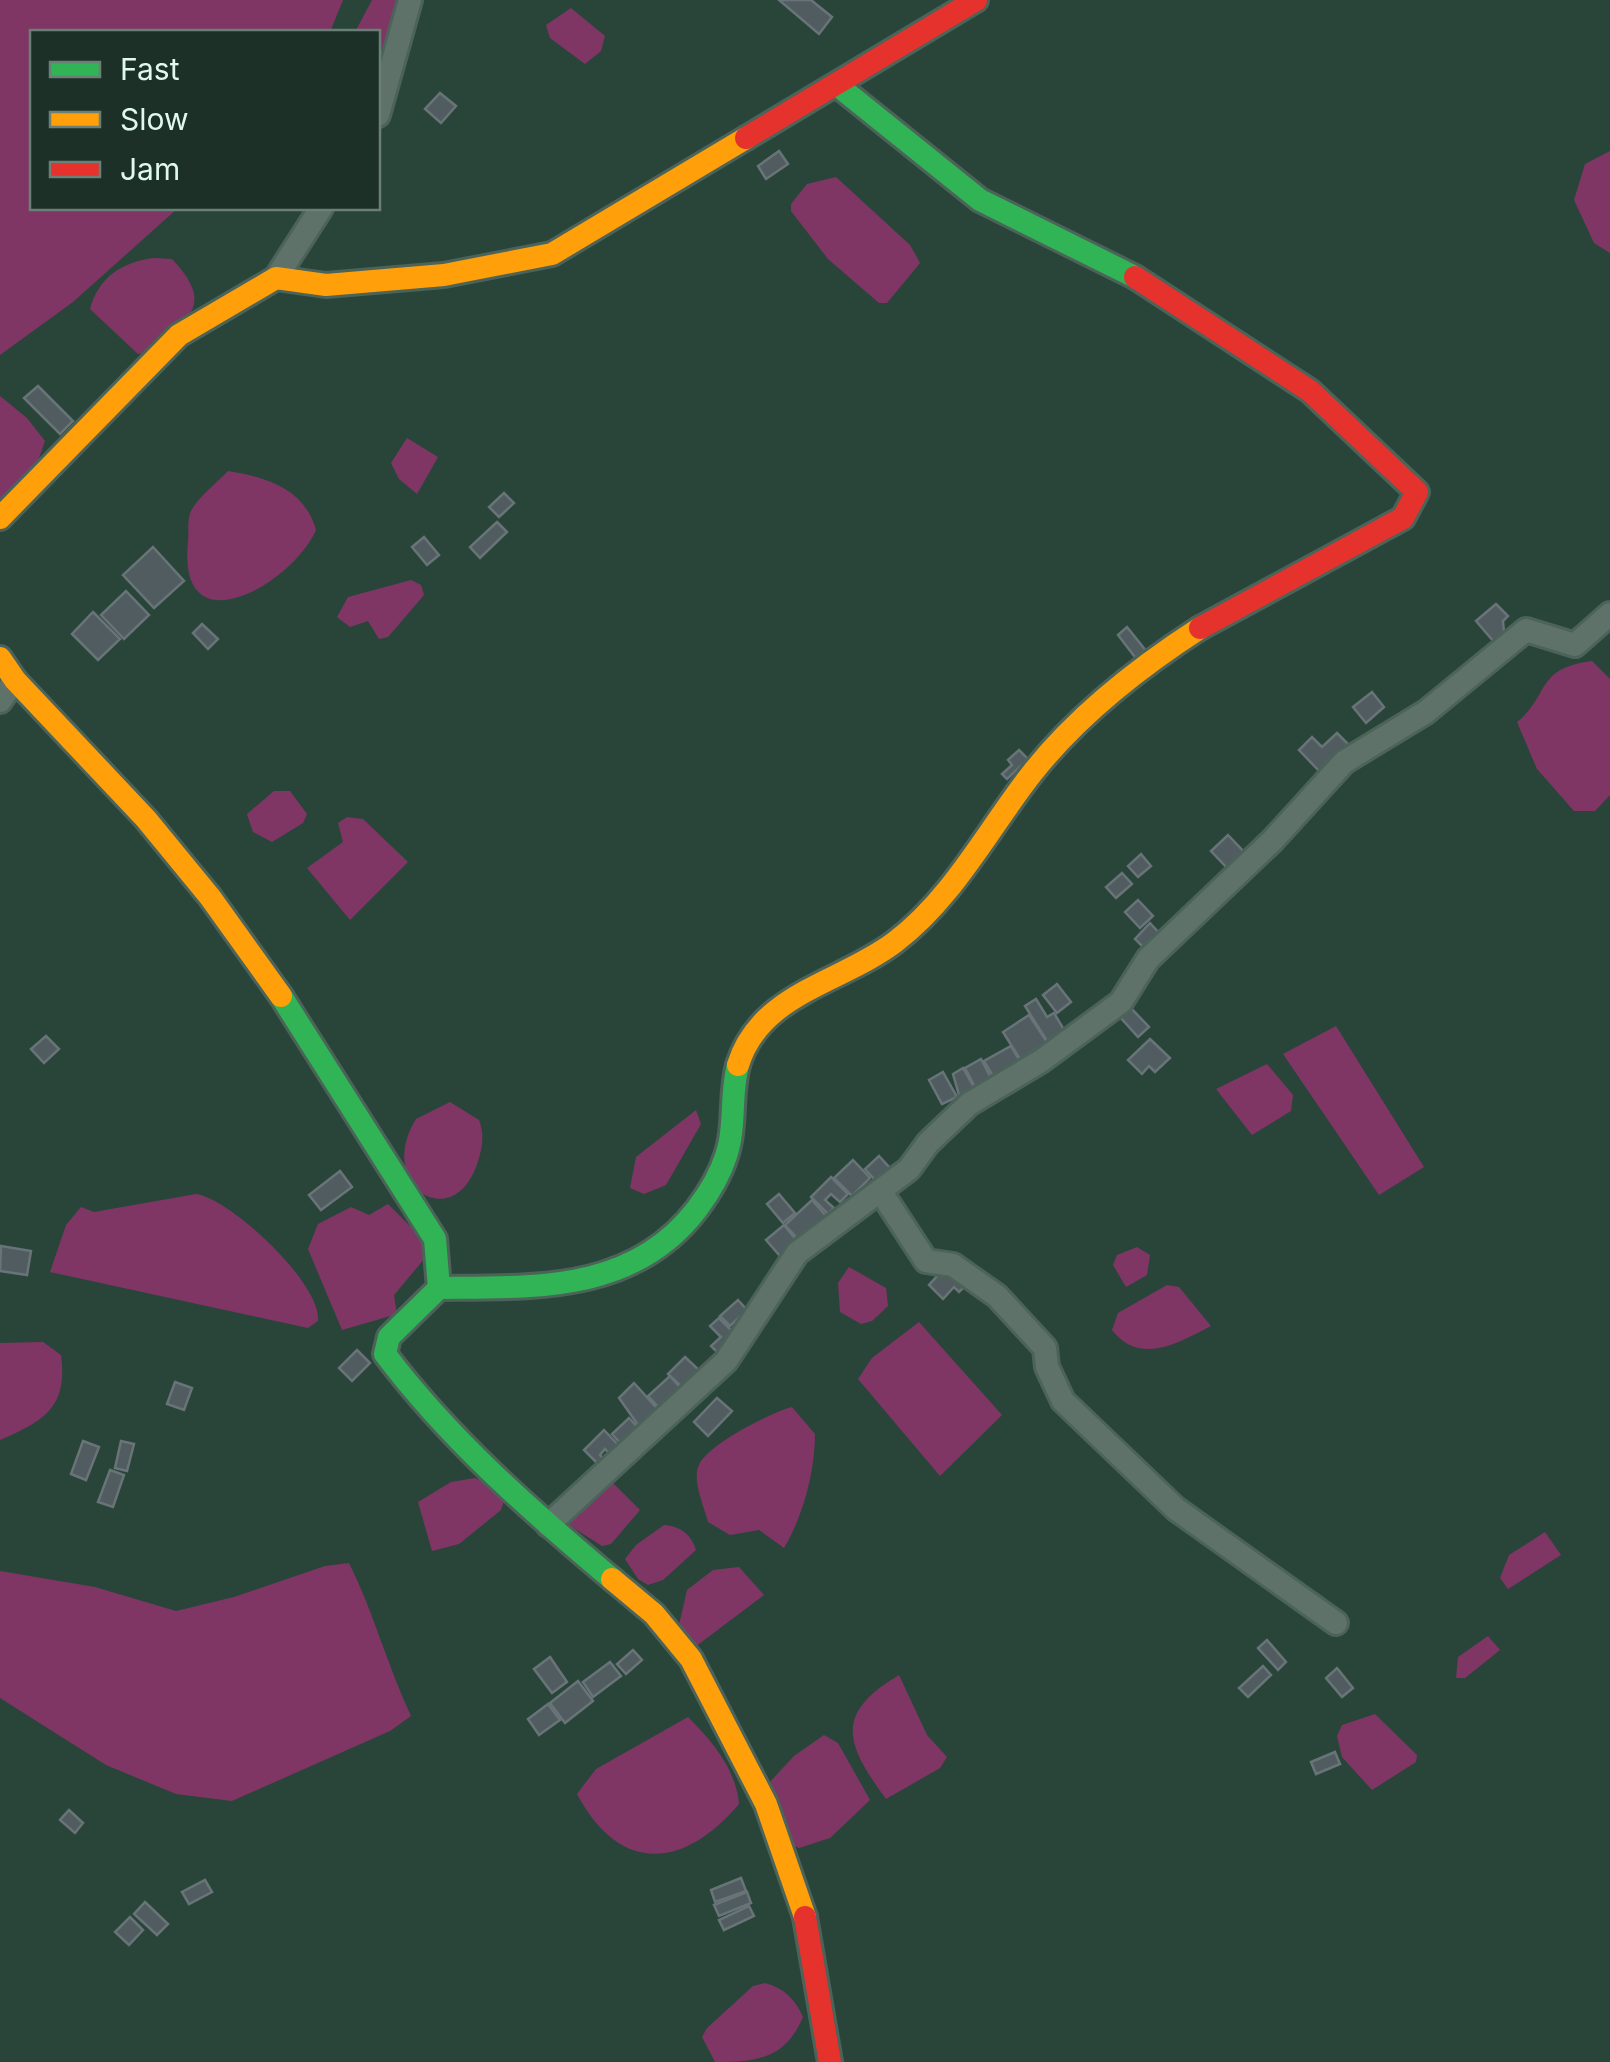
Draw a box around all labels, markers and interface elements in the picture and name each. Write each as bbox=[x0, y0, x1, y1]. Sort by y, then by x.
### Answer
legend bbox=[30, 30, 380, 210]
text: Fast bbox=[120, 51, 180, 87]
text: Slow bbox=[120, 101, 189, 137]
text: Jam bbox=[120, 151, 180, 187]

